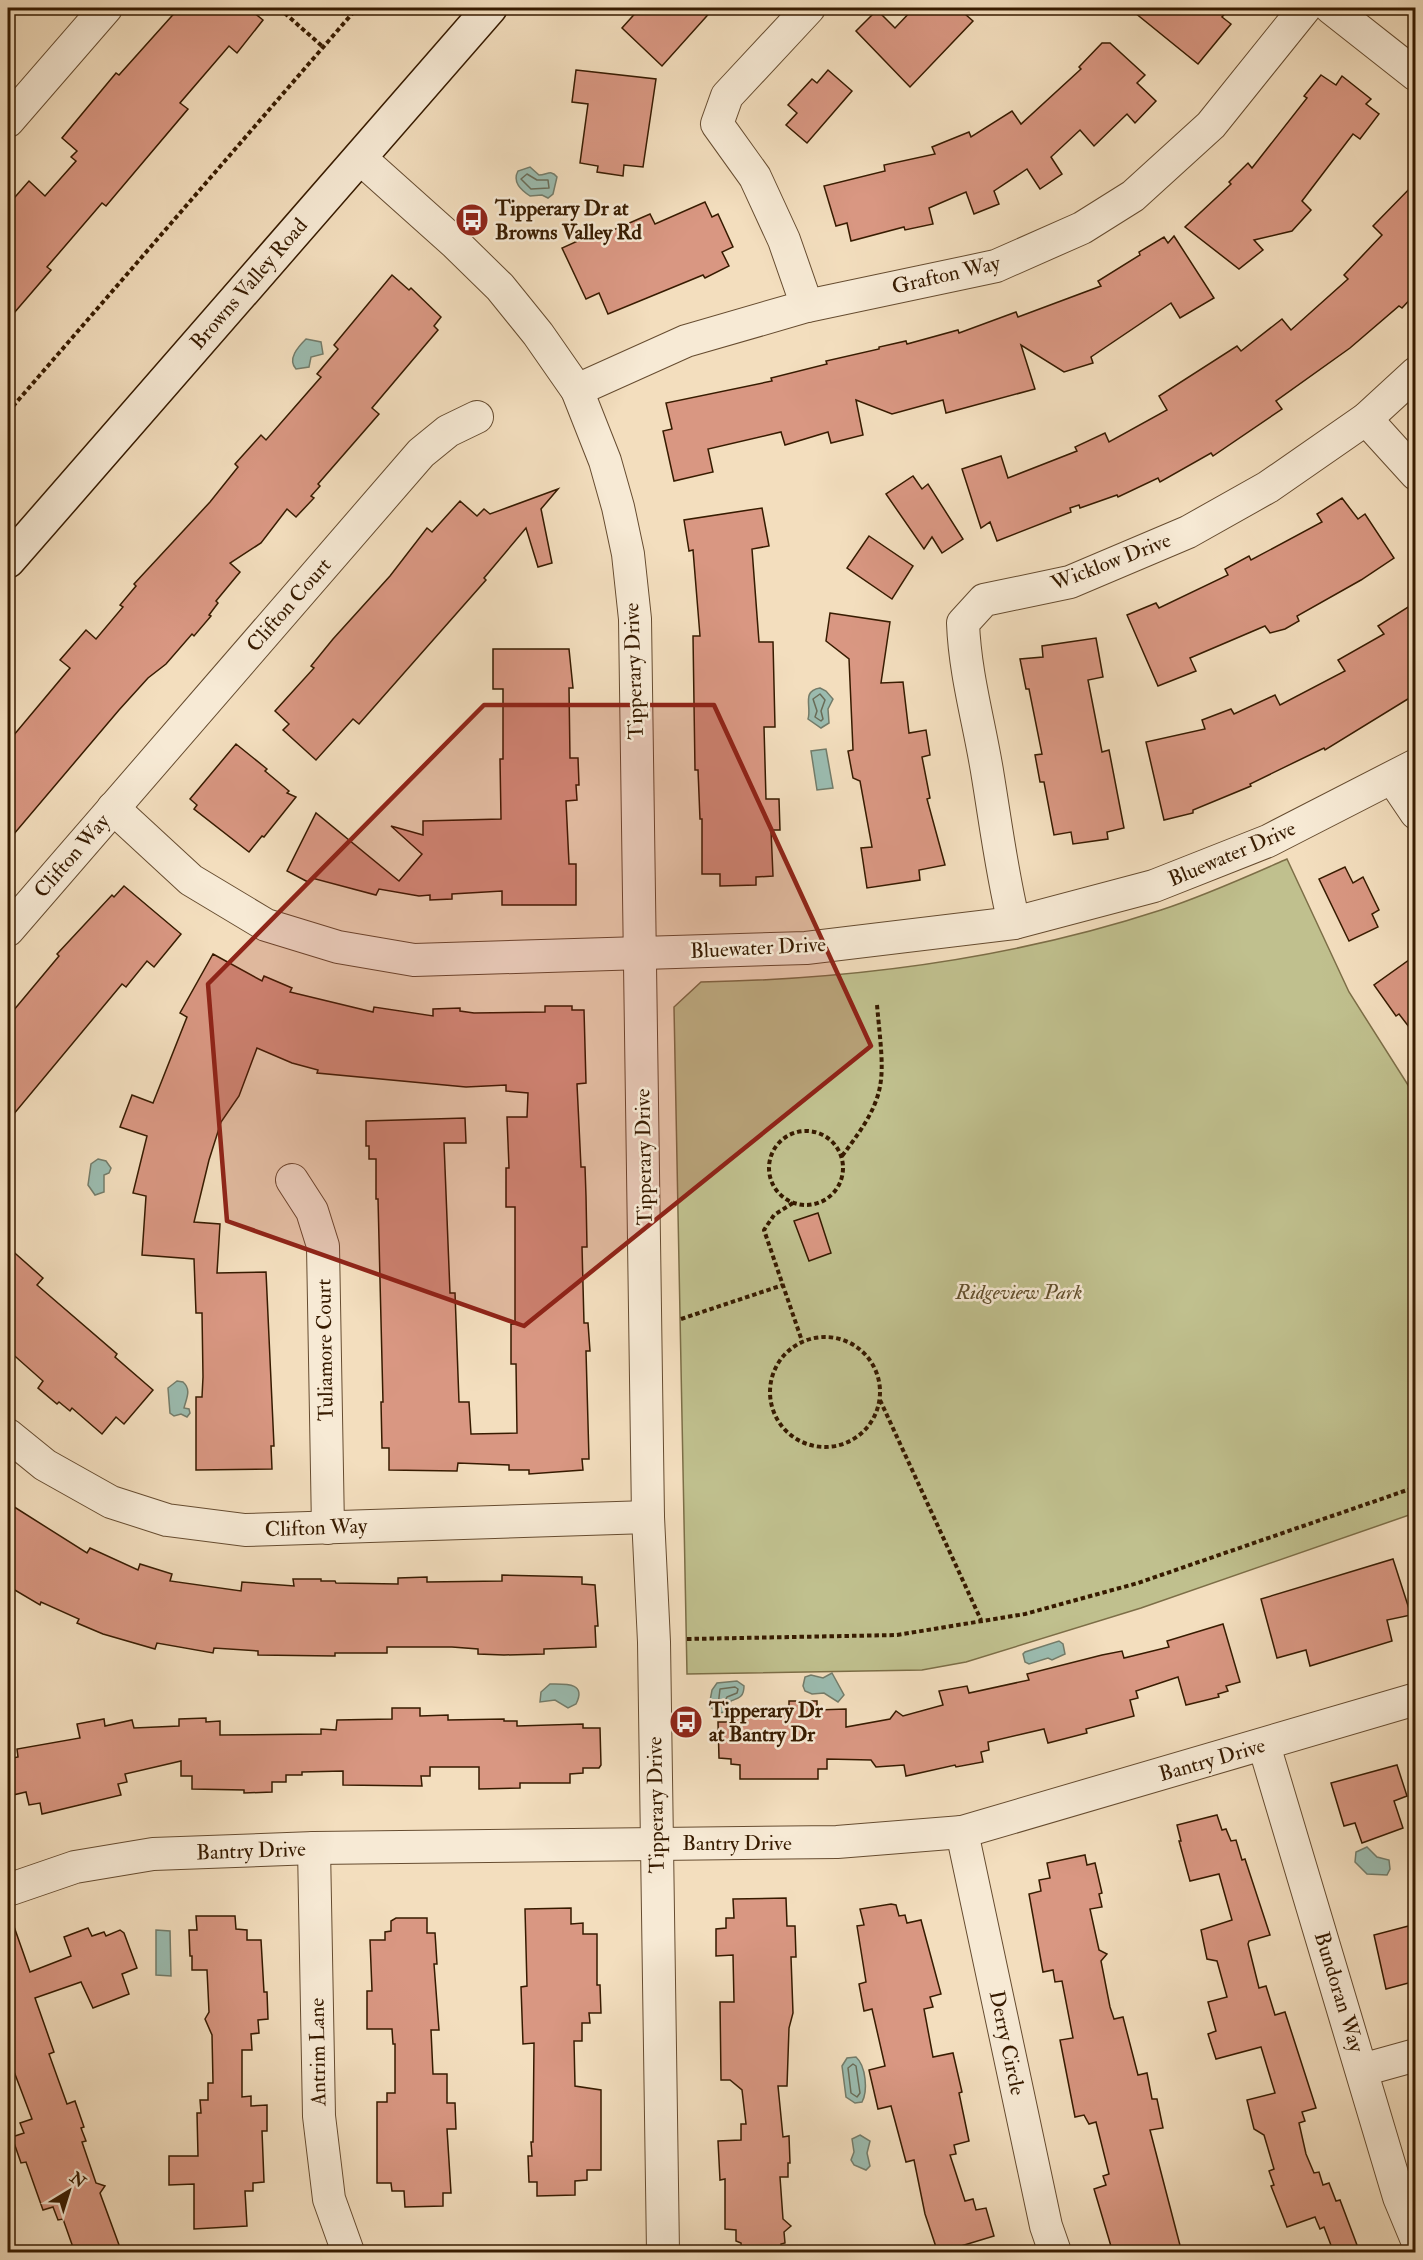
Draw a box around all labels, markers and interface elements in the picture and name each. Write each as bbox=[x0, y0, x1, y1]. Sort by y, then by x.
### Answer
place label: Tipperary Dr at Browns Valley Rd bbox=[494, 195, 642, 246]
bus stop icon: Tipperary Dr at Browns Valley Rd bbox=[454, 202, 490, 238]
street label: Browns Valley Road bbox=[185, 212, 314, 355]
street label: Grafton Way bbox=[889, 249, 1003, 301]
street label: Wicklow Drive bbox=[1046, 527, 1175, 598]
street label: Clifton Court bbox=[241, 552, 337, 658]
street label: Tipperary Drive bbox=[618, 602, 650, 740]
street label: Clifton Way bbox=[28, 808, 116, 904]
street label: Bluewater Drive bbox=[1164, 815, 1300, 893]
street label: Bluewater Drive bbox=[689, 931, 827, 965]
street label: Tipperary Drive bbox=[629, 1088, 659, 1226]
street label: Tuliamore Court bbox=[310, 1279, 340, 1421]
park label: Ridgeview Park bbox=[955, 1279, 1082, 1306]
street label: Clifton Way bbox=[264, 1513, 368, 1543]
place label: Tipperary Dr at Bantry Dr bbox=[708, 1697, 824, 1748]
bus stop icon: Tipperary Dr at Bantry Dr bbox=[668, 1704, 704, 1740]
street label: Bantry Drive bbox=[1156, 1732, 1269, 1788]
street label: Tipperary Drive bbox=[641, 1736, 671, 1874]
street label: Bantry Drive bbox=[682, 1830, 792, 1857]
street label: Bantry Drive bbox=[196, 1836, 306, 1866]
street label: Bundoran Way bbox=[1308, 1928, 1370, 2056]
street label: Derry Circle bbox=[983, 1988, 1031, 2098]
street label: Antrim Lane bbox=[304, 1997, 332, 2107]
north arrow bbox=[39, 2161, 99, 2221]
text: N bbox=[65, 2167, 90, 2193]

